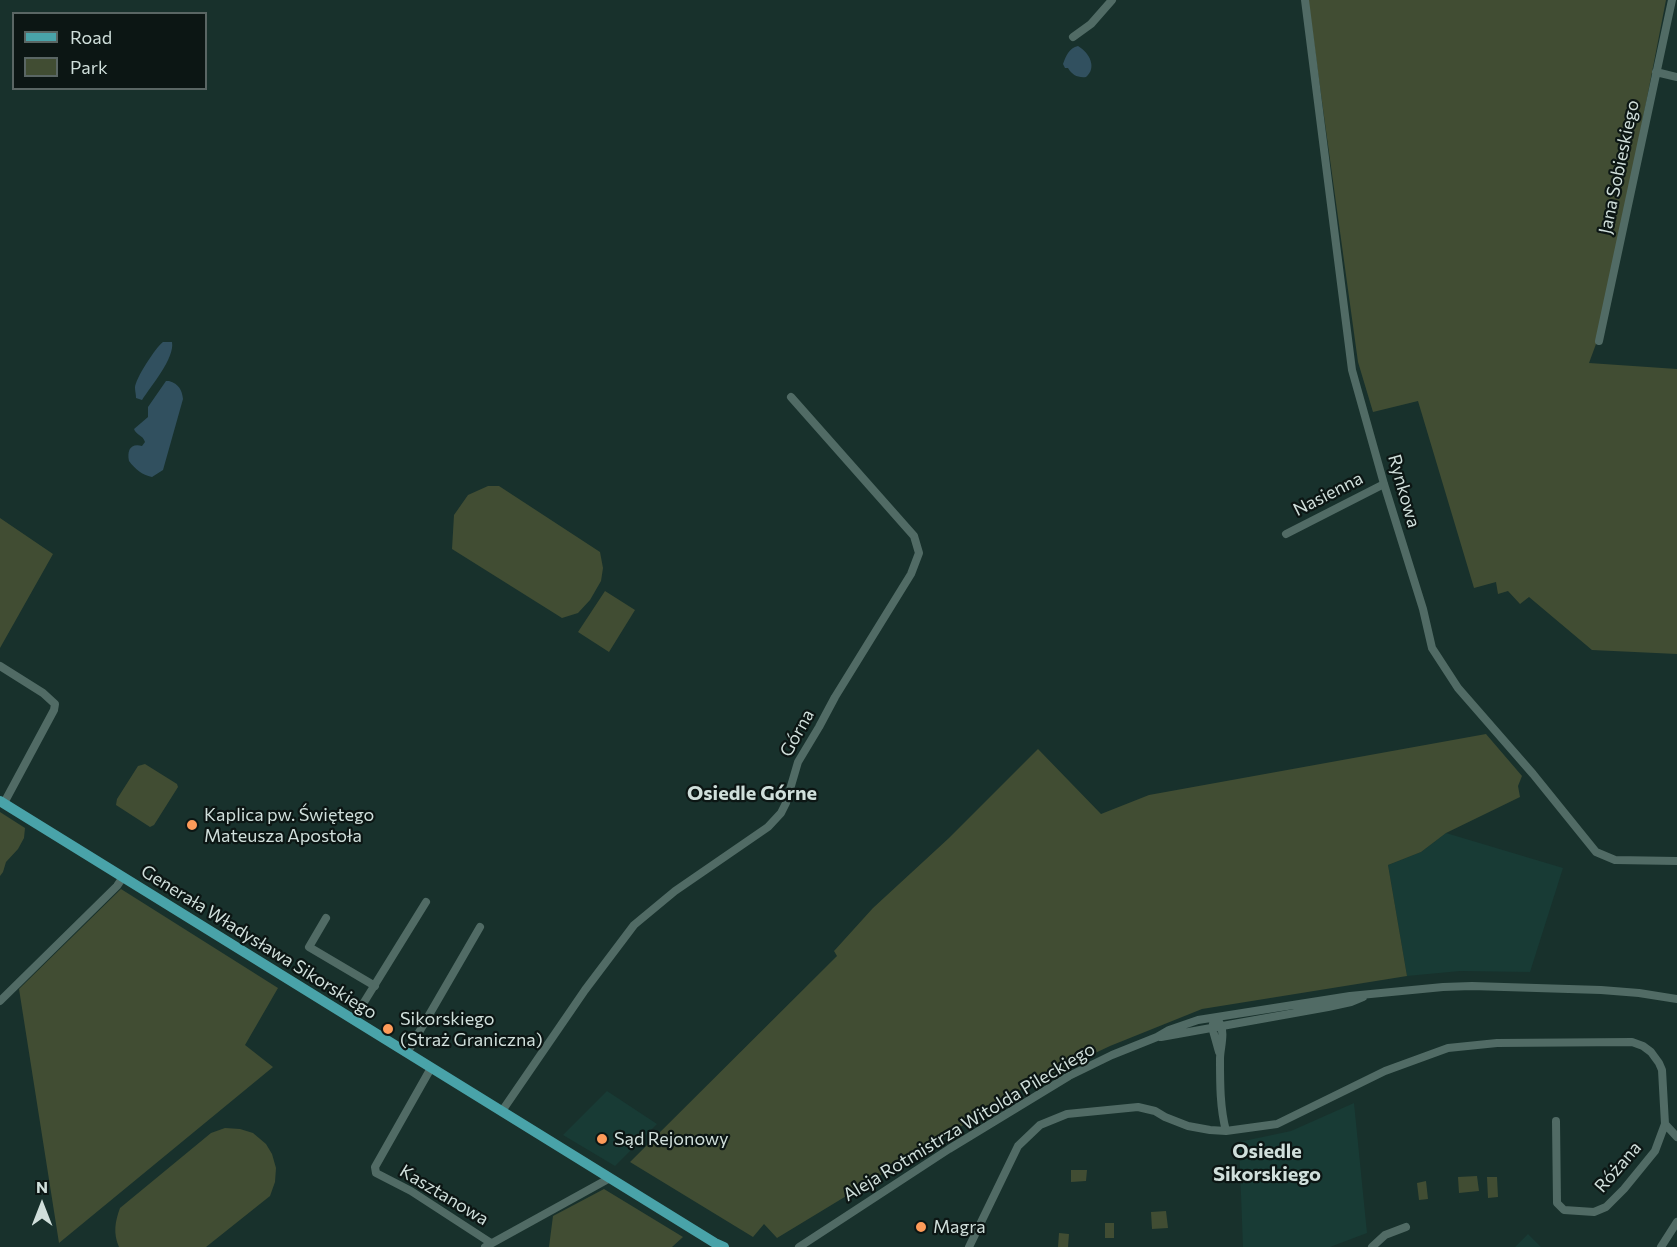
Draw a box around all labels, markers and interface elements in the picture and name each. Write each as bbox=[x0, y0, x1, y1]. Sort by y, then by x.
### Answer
legend bbox=[12, 12, 207, 90]
text: Road bbox=[70, 26, 112, 48]
text: Park bbox=[70, 56, 108, 78]
street label: Jana Sobieskiego bbox=[1594, 98, 1644, 236]
street label: Rynkowa bbox=[1383, 452, 1425, 530]
street label: Nasienna bbox=[1290, 467, 1366, 521]
street label: Górna bbox=[775, 706, 819, 760]
district label: Osiedle Górne bbox=[687, 781, 817, 805]
place label: Kaplica pw. Świętego Mateusza Apostoła bbox=[204, 804, 374, 846]
marker: Kaplica pw. Świętego Mateusza Apostoła bbox=[185, 818, 199, 832]
street label: Generała Władysława Sikorskiego bbox=[137, 860, 381, 1024]
place label: Sikorskiego (Straż Graniczna) bbox=[400, 1008, 543, 1050]
marker: Sikorskiego (Straż Graniczna) bbox=[381, 1022, 395, 1036]
street label: Aleja Rotmistrza Witolda Pileckiego bbox=[839, 1038, 1099, 1206]
place label: Sąd Rejonowy bbox=[614, 1128, 729, 1150]
marker: Sąd Rejonowy bbox=[595, 1132, 609, 1146]
street label: Różana bbox=[1590, 1137, 1646, 1197]
district label: Osiedle Sikorskiego bbox=[1213, 1139, 1321, 1186]
street label: Kasztanowa bbox=[396, 1160, 492, 1230]
north arrow bbox=[12, 1175, 72, 1235]
text: N bbox=[36, 1177, 48, 1196]
place label: Magra bbox=[933, 1216, 986, 1238]
marker: Magra bbox=[914, 1220, 928, 1234]

